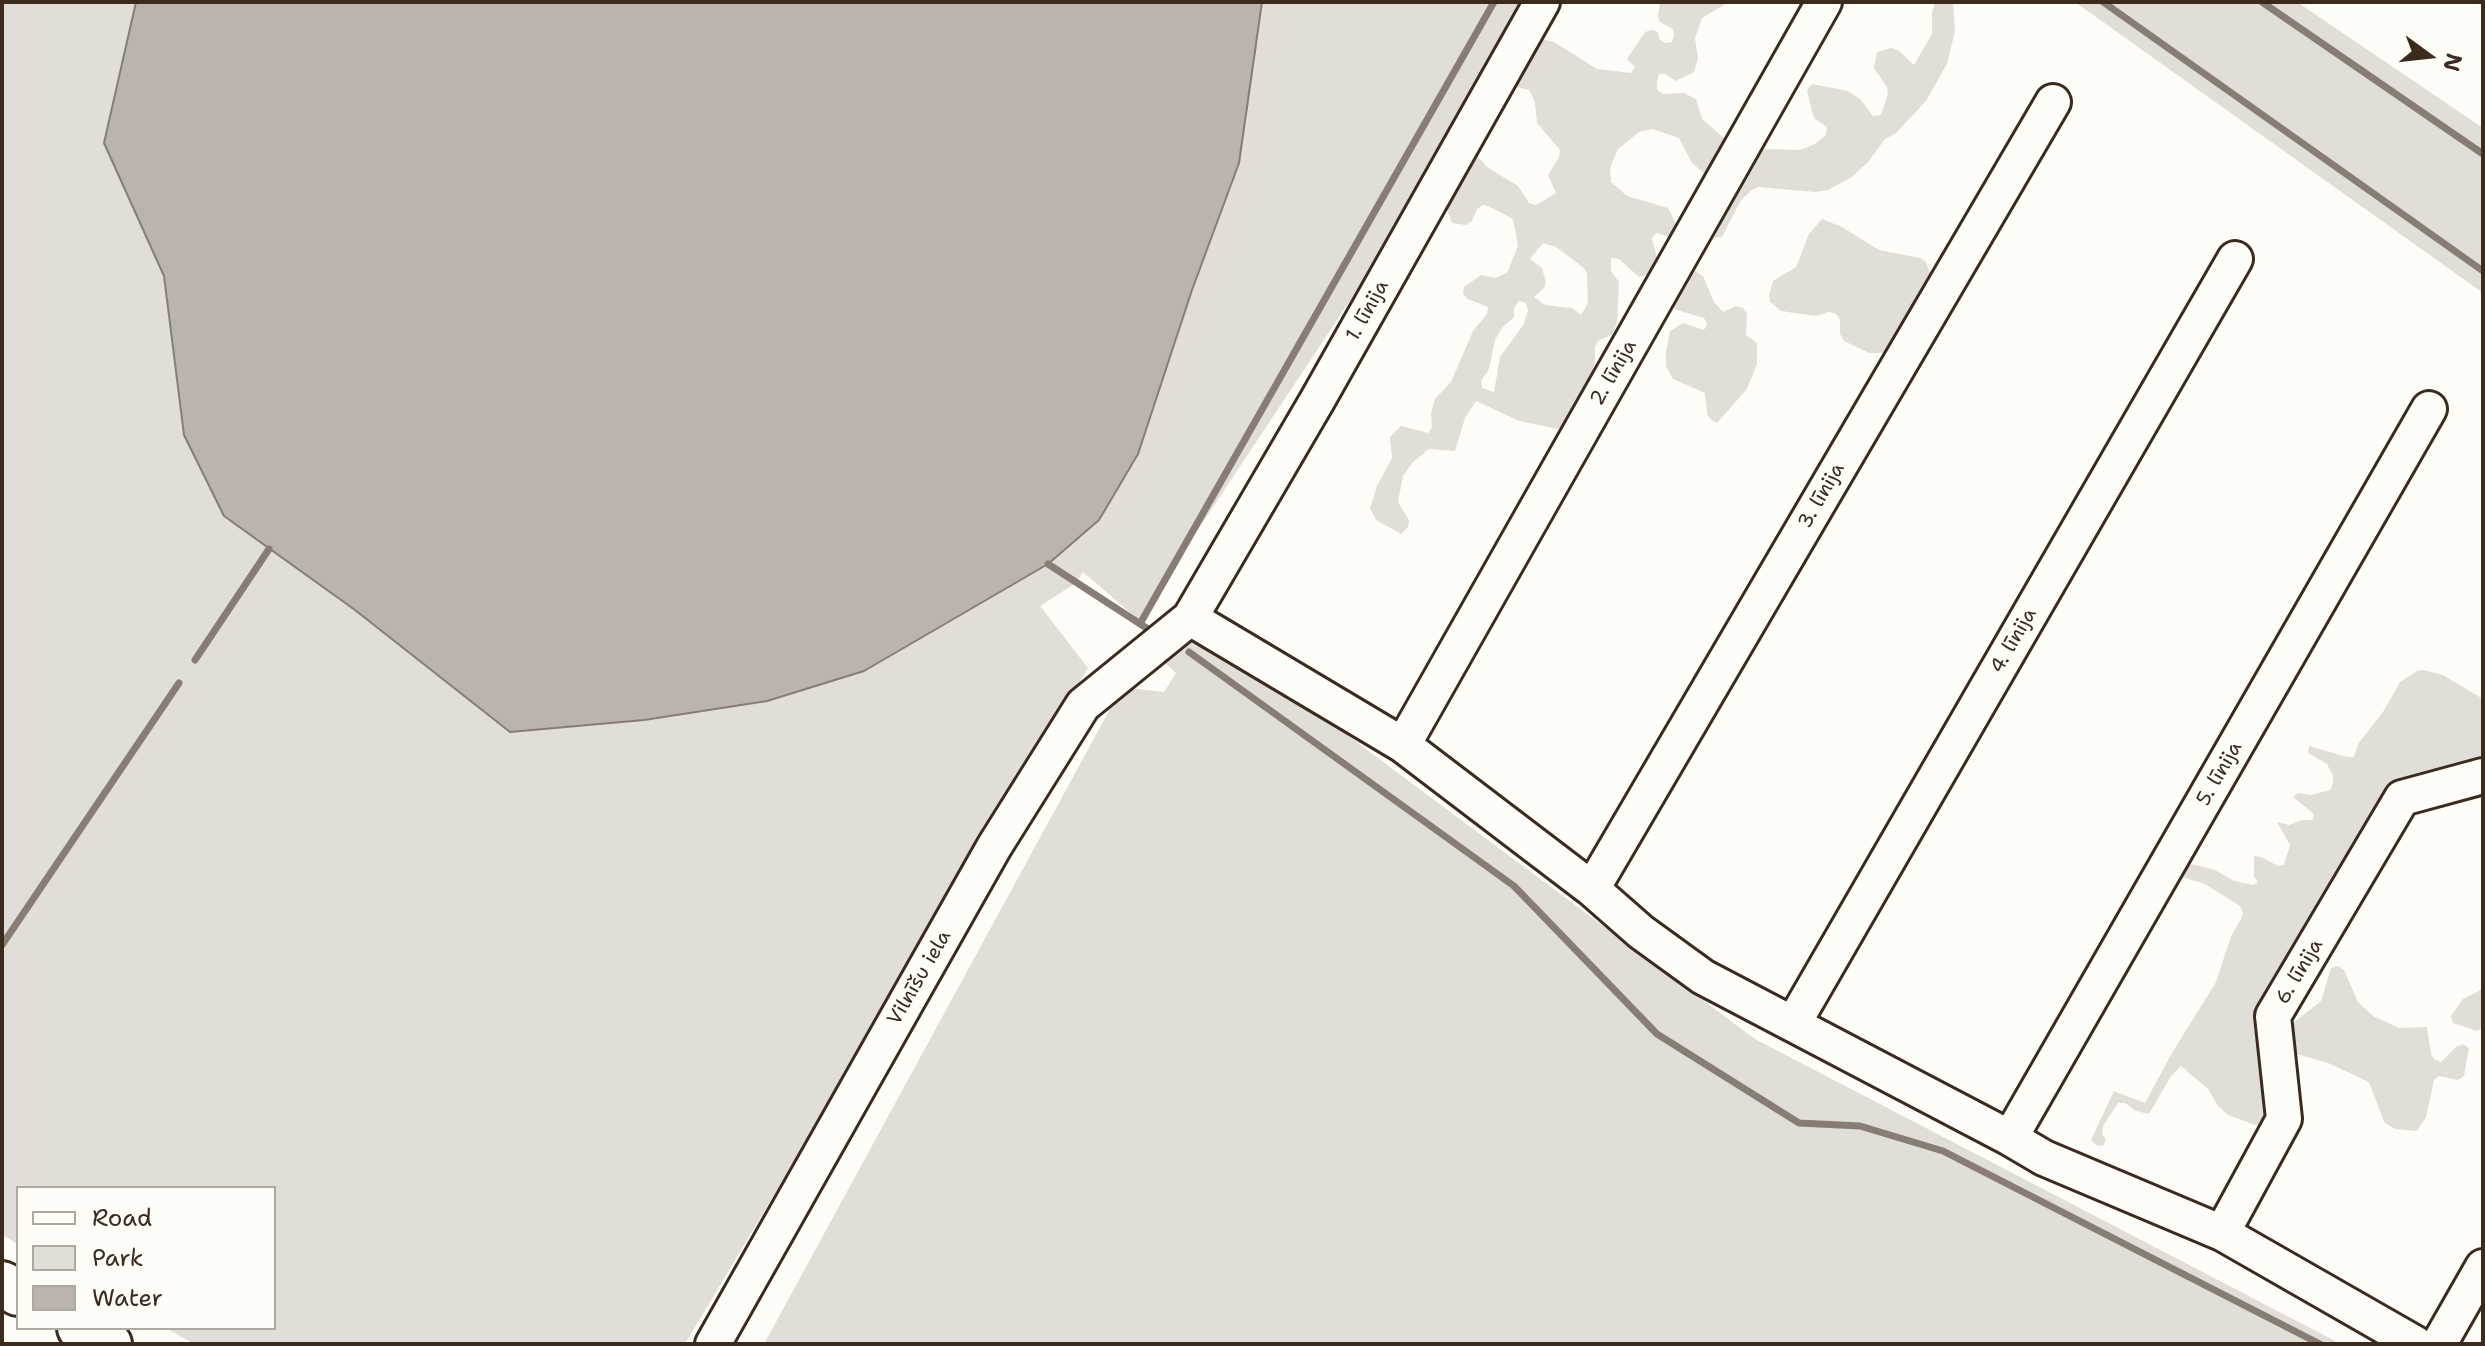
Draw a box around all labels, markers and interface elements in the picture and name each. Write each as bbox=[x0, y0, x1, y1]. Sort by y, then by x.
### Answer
north arrow bbox=[2389, 16, 2469, 96]
text: N bbox=[2436, 50, 2469, 75]
street label: 1. līnija bbox=[1342, 276, 1394, 346]
street label: 2. līnija bbox=[1586, 336, 1642, 410]
street label: 3. līnija bbox=[1794, 459, 1850, 533]
street label: 4. līnija bbox=[1986, 604, 2042, 678]
street label: 5. līnija bbox=[2192, 738, 2248, 810]
street label: Vilnīšu iela bbox=[883, 926, 957, 1030]
street label: 6. līnija bbox=[2271, 935, 2329, 1009]
legend bbox=[16, 1186, 276, 1330]
text: Road bbox=[92, 1202, 152, 1234]
text: Park bbox=[92, 1242, 144, 1274]
text: Water bbox=[92, 1282, 163, 1314]

